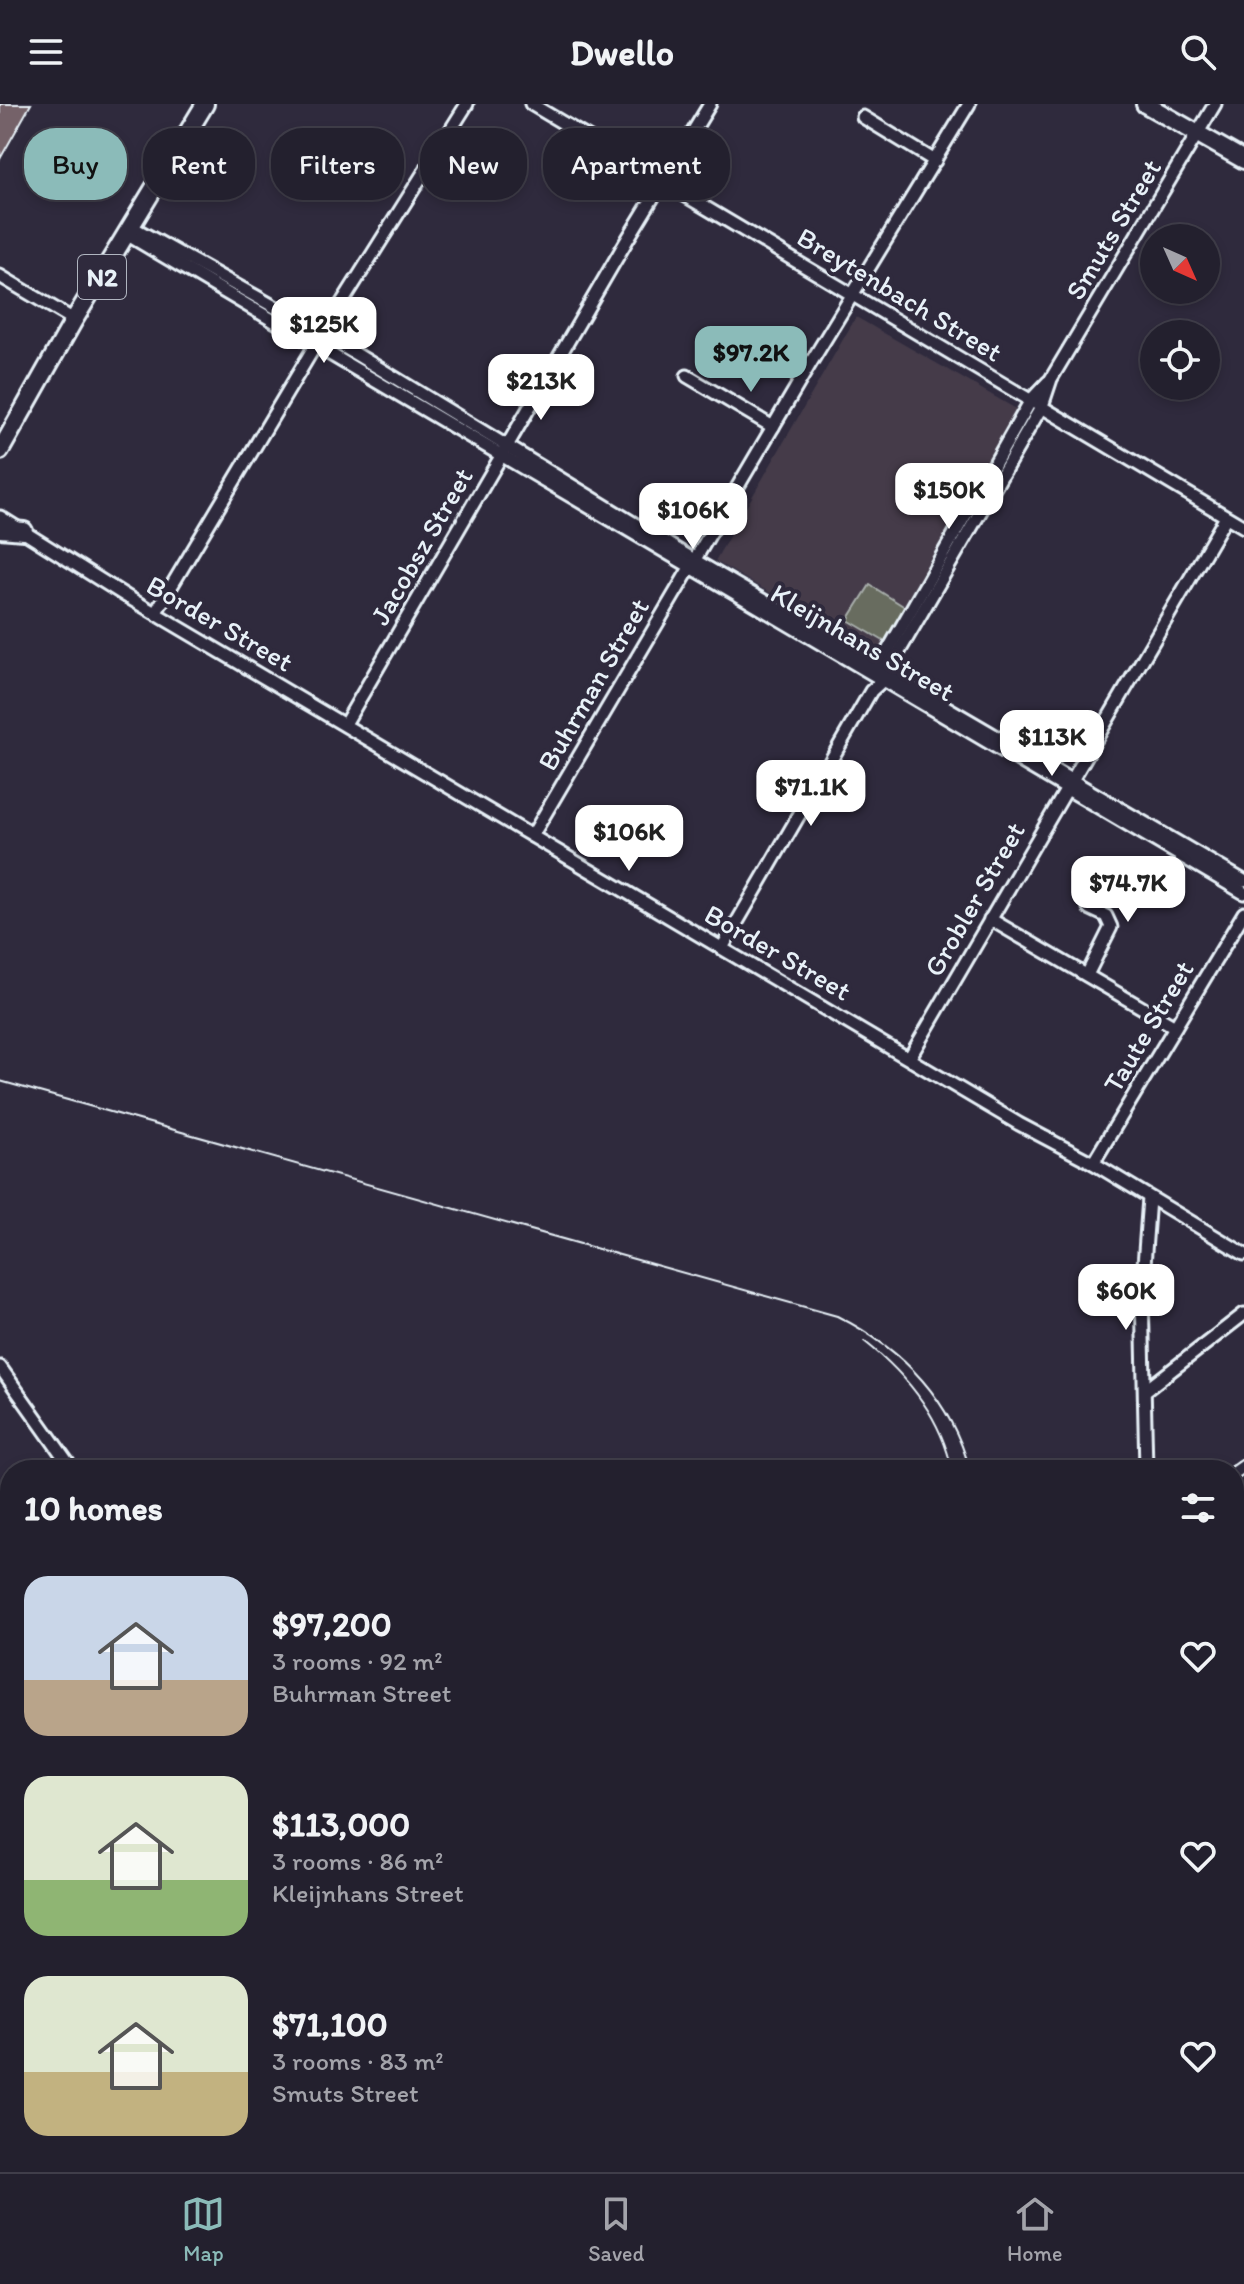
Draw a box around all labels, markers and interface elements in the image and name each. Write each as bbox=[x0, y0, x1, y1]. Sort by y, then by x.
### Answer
icon: menu bbox=[24, 30, 68, 74]
icon: search bbox=[1176, 30, 1220, 74]
text: Dwello bbox=[570, 31, 674, 74]
chip: Buy bbox=[24, 128, 127, 200]
chip: Rent bbox=[143, 128, 255, 200]
chip: Filters bbox=[271, 128, 404, 200]
chip: New bbox=[420, 128, 527, 200]
chip: Apartment bbox=[543, 128, 730, 200]
street label: Smuts Street bbox=[1058, 152, 1168, 306]
street label: Breytenbach Street bbox=[791, 219, 1009, 369]
north arrow bbox=[1140, 224, 1220, 304]
map controls bbox=[1140, 224, 1220, 400]
road number: N2 bbox=[78, 255, 126, 299]
pin: $125K bbox=[268, 297, 380, 365]
text: $125K bbox=[289, 307, 359, 339]
button: locate bbox=[1140, 320, 1220, 400]
pin: $97.2K bbox=[686, 326, 816, 394]
text: $97.2K bbox=[713, 336, 789, 368]
pin: $213K bbox=[485, 354, 597, 422]
text: $213K bbox=[506, 364, 576, 396]
street label: Jacobsz Street bbox=[362, 461, 480, 631]
pin: $150K bbox=[893, 463, 1005, 531]
text: $150K bbox=[913, 473, 985, 505]
pin: $106K bbox=[637, 483, 749, 551]
text: $106K bbox=[657, 493, 729, 525]
street label: Border Street bbox=[141, 567, 299, 679]
street label: Kleijnhans Street bbox=[765, 576, 961, 708]
street label: Buhrman Street bbox=[530, 592, 656, 776]
pin: $113K bbox=[996, 710, 1108, 778]
text: $113K bbox=[1018, 720, 1086, 752]
pin: $71.1K bbox=[746, 760, 876, 828]
text: $71.1K bbox=[774, 770, 848, 802]
pin: $106K bbox=[573, 805, 685, 873]
text: $106K bbox=[593, 815, 665, 847]
street label: Grobler Street bbox=[916, 816, 1032, 982]
pin: $74.7K bbox=[1063, 856, 1193, 924]
text: $74.7K bbox=[1089, 866, 1167, 898]
street label: Border Street bbox=[699, 896, 857, 1008]
street label: Taute Street bbox=[1095, 954, 1201, 1098]
pin: $60K bbox=[1079, 1264, 1173, 1332]
text: $60K bbox=[1096, 1274, 1156, 1306]
icon: filters bbox=[1176, 1486, 1220, 1530]
text: 10 homes bbox=[24, 1488, 163, 1529]
text: $97,200 bbox=[272, 1604, 392, 1645]
icon: home bbox=[88, 1608, 184, 1704]
icon: heart bbox=[1176, 1634, 1220, 1678]
text: 3 rooms · 92 m² bbox=[272, 1645, 443, 1677]
text: Buhrman Street bbox=[272, 1677, 452, 1709]
text: $113,000 bbox=[272, 1804, 410, 1845]
icon: home bbox=[88, 1808, 184, 1904]
icon: heart bbox=[1176, 1834, 1220, 1878]
text: 3 rooms · 86 m² bbox=[272, 1845, 443, 1877]
text: Kleijnhans Street bbox=[272, 1877, 464, 1909]
text: $71,100 bbox=[272, 2004, 388, 2045]
icon: home bbox=[88, 2008, 184, 2104]
icon: heart bbox=[1176, 2034, 1220, 2078]
text: 3 rooms · 83 m² bbox=[272, 2045, 444, 2077]
text: Smuts Street bbox=[272, 2077, 419, 2109]
tab: Map bbox=[181, 2192, 225, 2267]
tab: Saved bbox=[588, 2192, 644, 2267]
tab: Home bbox=[1007, 2192, 1063, 2267]

